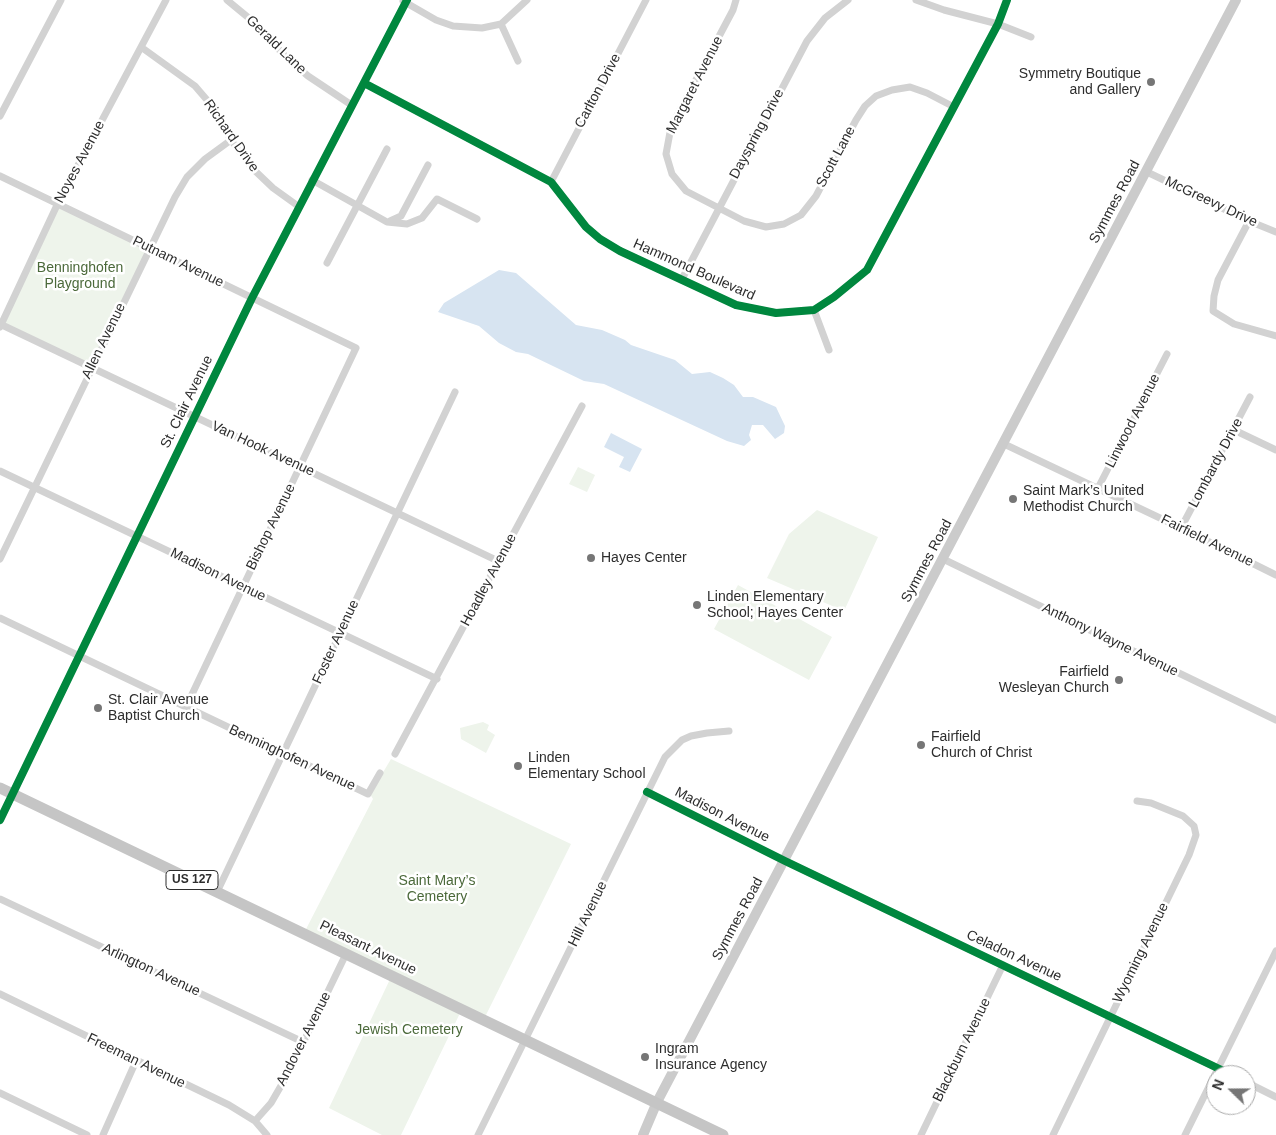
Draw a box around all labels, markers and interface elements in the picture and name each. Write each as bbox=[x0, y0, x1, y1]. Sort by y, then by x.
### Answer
street label: Gerald Lane bbox=[242, 12, 310, 78]
street label: Margaret Avenue bbox=[663, 33, 727, 137]
street label: Carlton Drive bbox=[571, 51, 625, 131]
place label: Symmetry Boutique and Gallery bbox=[1019, 66, 1141, 98]
marker: Symmetry Boutique and Gallery bbox=[1145, 76, 1157, 88]
street label: Dayspring Drive bbox=[726, 86, 788, 182]
street label: Richard Drive bbox=[200, 96, 262, 176]
street label: Noyes Avenue bbox=[51, 118, 109, 206]
street label: Scott Lane bbox=[813, 124, 859, 190]
street label: Symmes Road bbox=[1086, 158, 1144, 246]
street label: McGreevy Drive bbox=[1162, 173, 1260, 231]
street label: Putnam Avenue bbox=[130, 233, 226, 291]
street label: Hammond Boulevard bbox=[631, 236, 757, 304]
park label: Benninghofen Playground bbox=[37, 260, 123, 292]
street label: Allen Avenue bbox=[78, 300, 130, 382]
street label: St. Clair Avenue bbox=[157, 353, 217, 451]
street label: Linwood Avenue bbox=[1102, 371, 1164, 471]
street label: Lombardy Drive bbox=[1185, 415, 1247, 511]
street label: Van Hook Avenue bbox=[209, 418, 317, 480]
street label: Bishop Avenue bbox=[243, 481, 299, 573]
place label: Saint Mark’s United Methodist Church bbox=[1023, 483, 1144, 516]
marker: Saint Mark’s United Methodist Church bbox=[1007, 493, 1019, 505]
street label: Fairfield Avenue bbox=[1158, 511, 1256, 571]
street label: Symmes Road bbox=[898, 517, 956, 605]
street label: Hoadley Avenue bbox=[458, 531, 520, 629]
street label: Madison Avenue bbox=[168, 545, 268, 605]
place label: Hayes Center bbox=[601, 550, 687, 566]
marker: Hayes Center bbox=[585, 552, 597, 564]
place label: Linden Elementary School; Hayes Center bbox=[707, 589, 843, 622]
street label: Foster Avenue bbox=[309, 597, 363, 687]
marker: Linden Elementary School; Hayes Center bbox=[691, 599, 703, 611]
street label: Anthony Wayne Avenue bbox=[1039, 600, 1181, 680]
place label: Fairfield Wesleyan Church bbox=[999, 664, 1109, 696]
marker: Fairfield Wesleyan Church bbox=[1113, 674, 1125, 686]
place label: St. Clair Avenue Baptist Church bbox=[108, 692, 209, 724]
marker: St. Clair Avenue Baptist Church bbox=[92, 702, 104, 714]
street label: Benninghofen Avenue bbox=[226, 721, 358, 795]
place label: Fairfield Church of Christ bbox=[931, 729, 1032, 762]
marker: Fairfield Church of Christ bbox=[915, 739, 927, 751]
place label: Linden Elementary School bbox=[528, 750, 646, 782]
marker: Linden Elementary School bbox=[512, 760, 524, 772]
street label: Madison Avenue bbox=[672, 784, 772, 846]
road number: US 127 bbox=[166, 870, 218, 890]
park label: Saint Mary’s Cemetery bbox=[399, 873, 475, 906]
street label: Symmes Road bbox=[709, 875, 767, 963]
street label: Hill Avenue bbox=[565, 879, 611, 949]
street label: Wyoming Avenue bbox=[1109, 900, 1173, 1006]
street label: Pleasant Avenue bbox=[317, 917, 419, 979]
street label: Celadon Avenue bbox=[964, 927, 1064, 985]
street label: Arlington Avenue bbox=[99, 940, 203, 1000]
street label: Andover Avenue bbox=[273, 989, 335, 1089]
street label: Blackburn Avenue bbox=[930, 995, 994, 1105]
park label: Jewish Cemetery bbox=[355, 1022, 463, 1038]
street label: Freeman Avenue bbox=[84, 1030, 188, 1092]
place label: Ingram Insurance Agency bbox=[655, 1041, 767, 1074]
marker: Ingram Insurance Agency bbox=[639, 1051, 651, 1063]
north arrow bbox=[1206, 1065, 1256, 1115]
text: N bbox=[1209, 1077, 1227, 1092]

